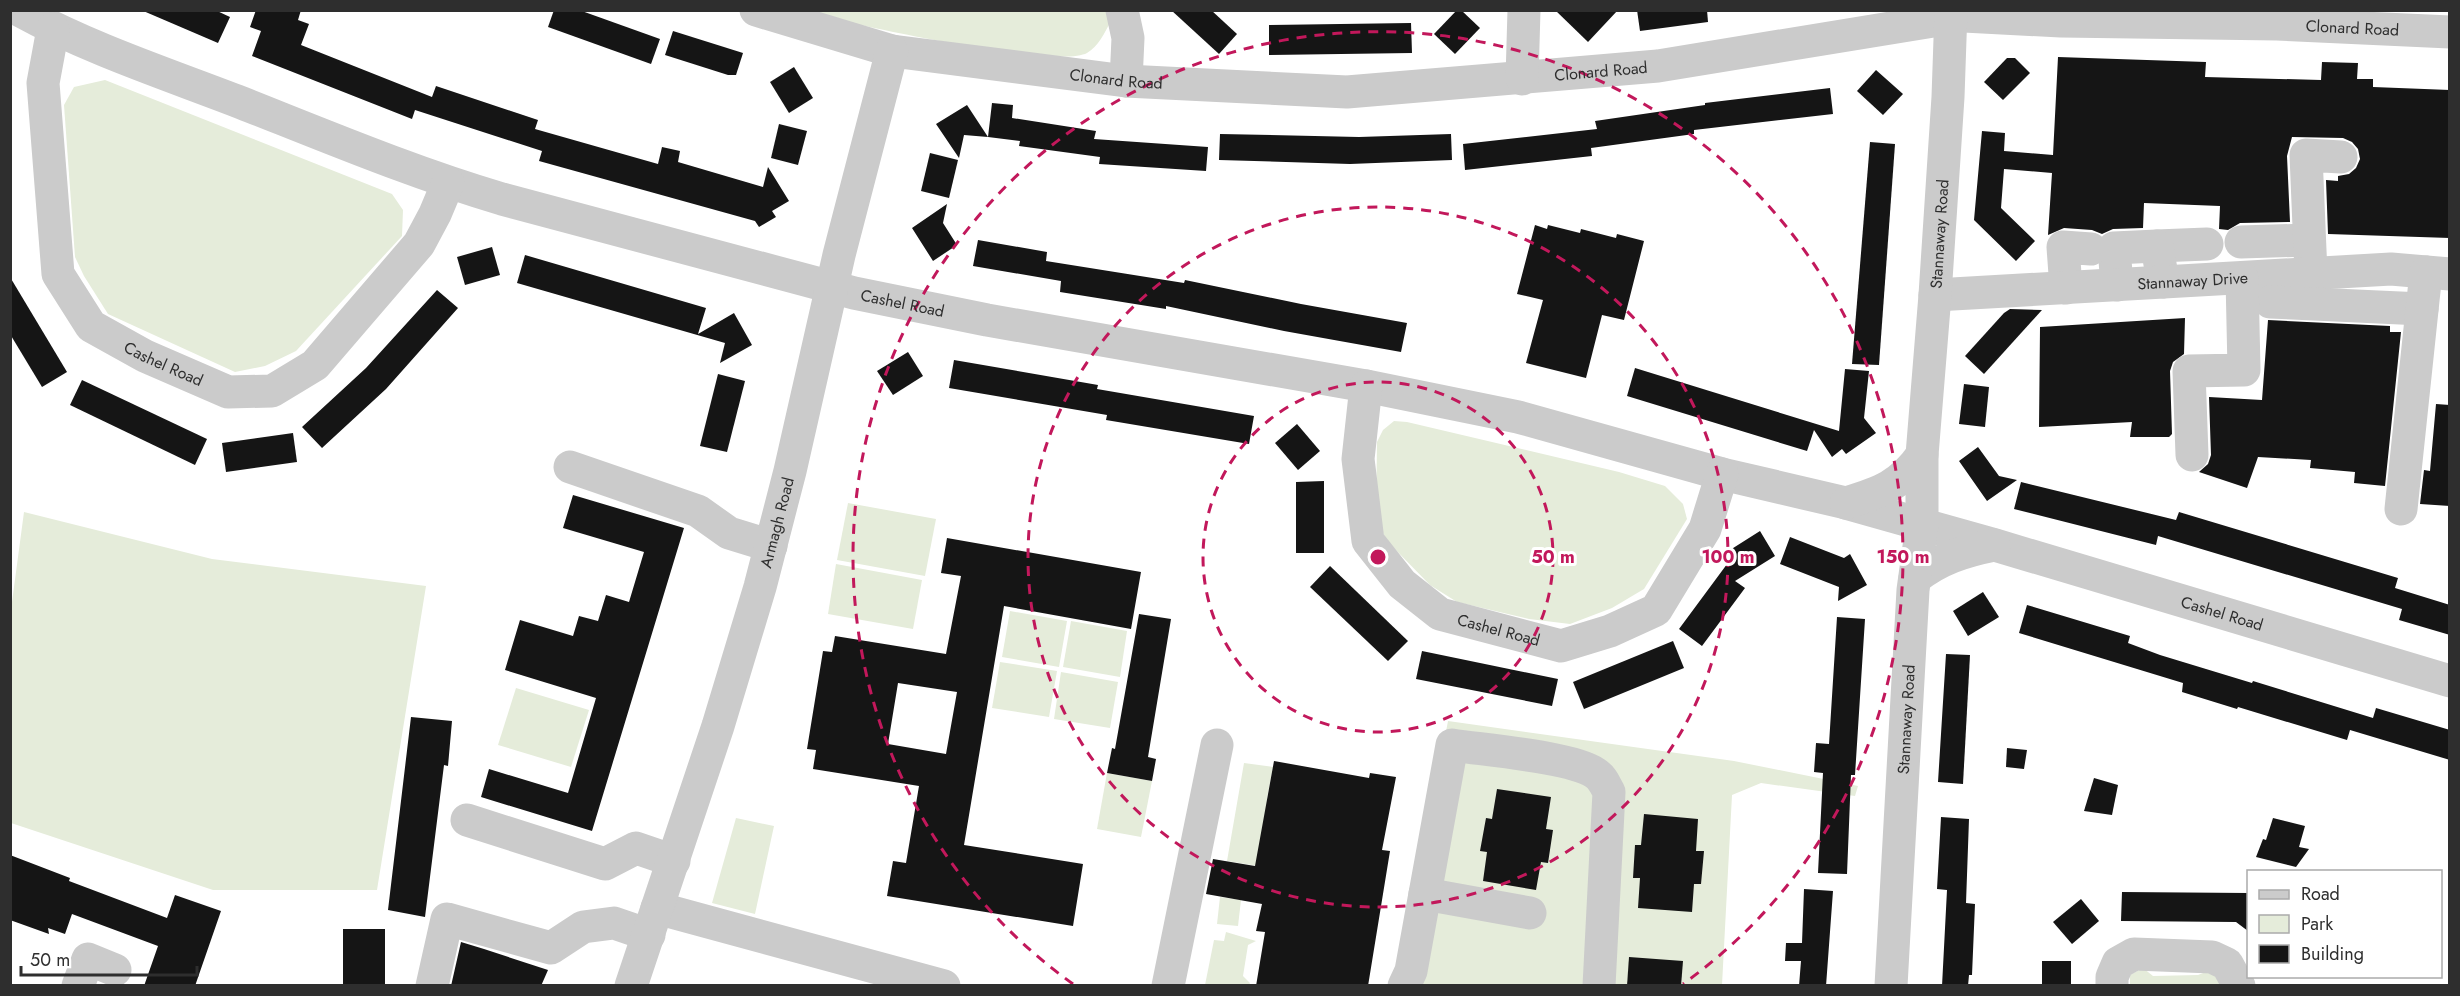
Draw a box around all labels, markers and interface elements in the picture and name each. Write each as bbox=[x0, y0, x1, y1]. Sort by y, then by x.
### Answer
street label: Clonard Road bbox=[2305, 14, 2400, 41]
street label: Clonard Road bbox=[1553, 55, 1648, 86]
street label: Clonard Road bbox=[1068, 62, 1163, 94]
street label: Stannaway Road bbox=[1924, 178, 1954, 289]
street label: Stannaway Drive bbox=[2137, 266, 2249, 295]
street label: Cashel Road bbox=[859, 283, 946, 323]
street label: Cashel Road bbox=[120, 335, 207, 391]
street label: Armagh Road bbox=[754, 475, 799, 570]
text: 50 m bbox=[1531, 544, 1575, 570]
text: 100 m bbox=[1701, 544, 1755, 570]
text: 150 m bbox=[1877, 544, 1929, 570]
centre of rings bbox=[1368, 547, 1388, 567]
street label: Cashel Road bbox=[2178, 590, 2266, 636]
street label: Cashel Road bbox=[1455, 608, 1543, 651]
street label: Stannaway Road bbox=[1891, 664, 1920, 775]
legend bbox=[2247, 870, 2442, 978]
text: Road bbox=[2301, 881, 2340, 907]
text: Park bbox=[2301, 911, 2333, 937]
scale bar bbox=[21, 939, 196, 977]
text: Building bbox=[2301, 941, 2364, 967]
text: 50 m bbox=[30, 947, 70, 973]

